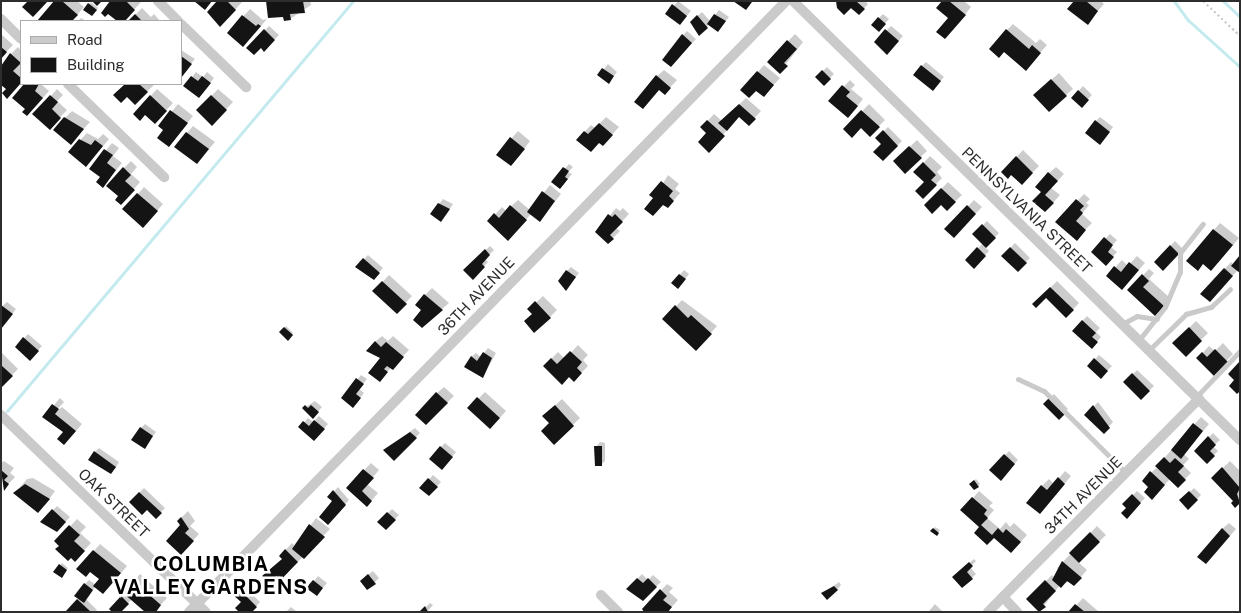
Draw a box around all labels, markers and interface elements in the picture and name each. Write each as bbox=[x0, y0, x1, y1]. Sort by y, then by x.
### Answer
legend bbox=[20, 20, 182, 85]
text: Road bbox=[67, 31, 103, 48]
text: Building bbox=[67, 56, 125, 73]
street label: PENNSYLVANIA STREET bbox=[958, 143, 1096, 277]
street label: 36TH AVENUE bbox=[434, 253, 518, 339]
street label: 34TH AVENUE bbox=[1041, 453, 1125, 537]
street label: OAK STREET bbox=[75, 465, 153, 541]
district label: COLUMBIA VALLEY GARDENS bbox=[112, 553, 310, 600]

